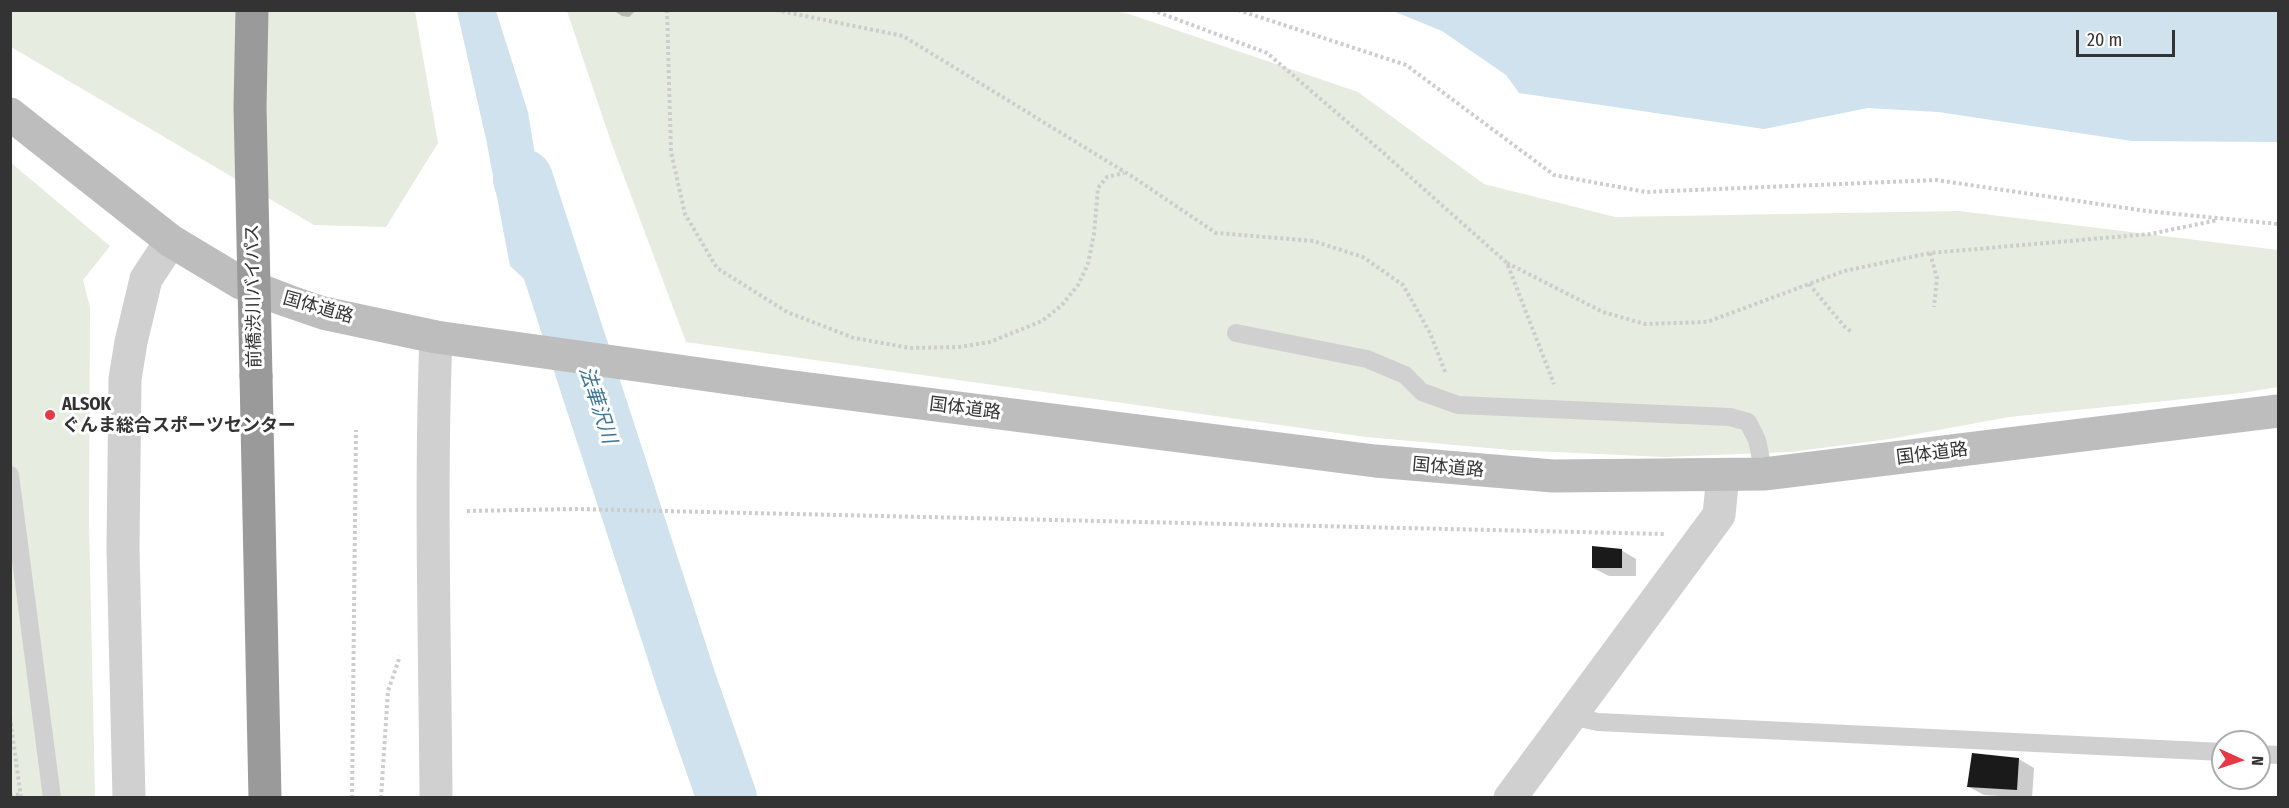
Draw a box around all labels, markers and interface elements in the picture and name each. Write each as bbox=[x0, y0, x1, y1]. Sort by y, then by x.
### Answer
scale bar bbox=[2079, 18, 2178, 56]
text: 20 m bbox=[2087, 29, 2122, 51]
street label: 前橋渋川バイパス bbox=[242, 224, 266, 368]
street label: 国体道路 bbox=[280, 288, 356, 328]
water label: 法華沢川 bbox=[573, 363, 621, 447]
place label: ALSOK ぐんま総合スポーツセンター bbox=[62, 394, 296, 436]
street label: 国体道路 bbox=[928, 394, 1002, 424]
marker: ALSOK ぐんま総合スポーツセンター bbox=[43, 408, 57, 422]
street label: 国体道路 bbox=[1895, 439, 1969, 469]
street label: 国体道路 bbox=[1411, 454, 1485, 482]
north arrow bbox=[2211, 730, 2271, 790]
text: N bbox=[2248, 756, 2267, 766]

